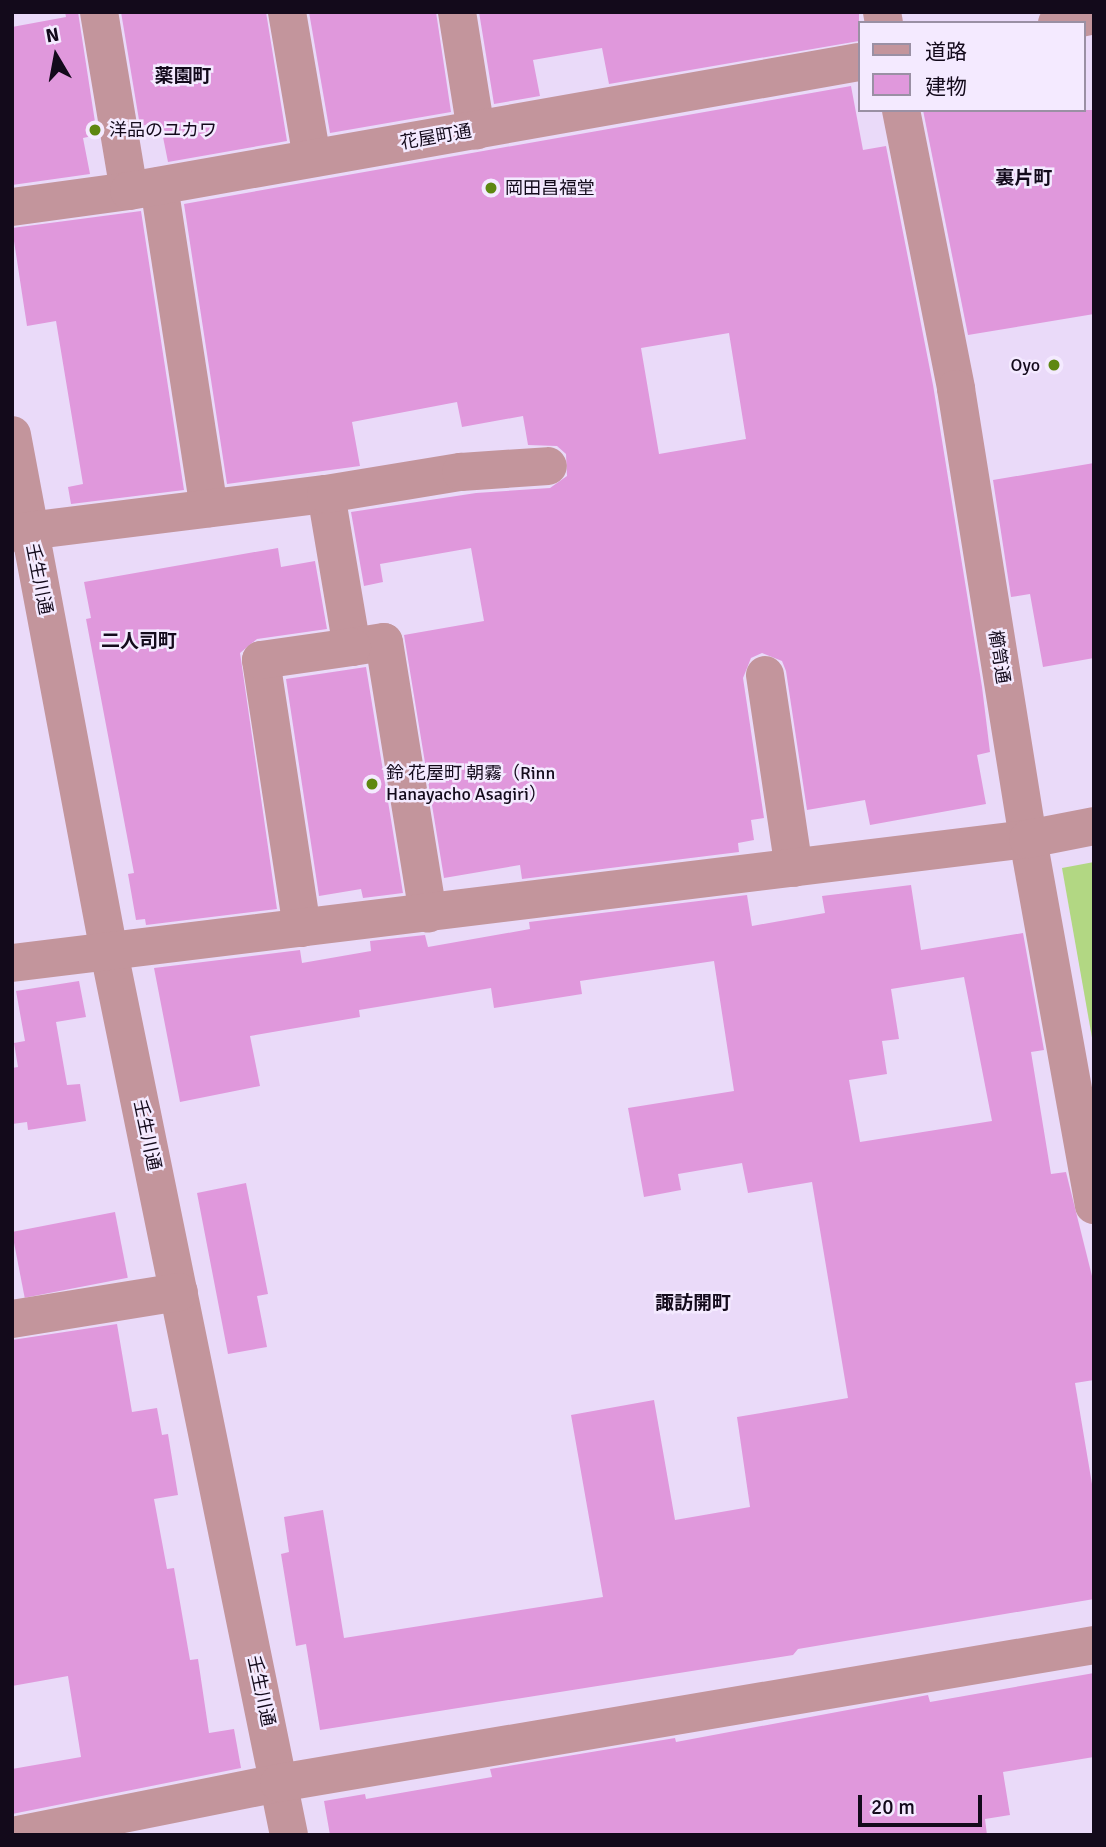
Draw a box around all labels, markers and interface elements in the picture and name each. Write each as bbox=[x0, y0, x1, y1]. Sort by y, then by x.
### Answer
north arrow bbox=[21, 21, 91, 91]
legend bbox=[858, 21, 1085, 112]
text: N bbox=[44, 22, 61, 48]
text: 道路 bbox=[925, 39, 967, 65]
district label: 薬園町 bbox=[155, 66, 211, 88]
text: 建物 bbox=[925, 74, 967, 100]
place label: 洋品のユカワ bbox=[109, 119, 217, 141]
street label: 花屋町通 bbox=[399, 120, 473, 154]
marker: 洋品のユカワ bbox=[87, 122, 103, 138]
district label: 裏片町 bbox=[996, 168, 1052, 190]
place label: 岡田昌福堂 bbox=[505, 177, 595, 199]
marker: 岡田昌福堂 bbox=[483, 180, 499, 196]
place label: Oyo bbox=[1011, 354, 1040, 376]
marker: Oyo bbox=[1046, 357, 1062, 373]
street label: 壬生川通 bbox=[22, 542, 56, 616]
street label: 櫛笥通 bbox=[984, 629, 1014, 685]
district label: 二人司町 bbox=[101, 631, 177, 653]
place label: 鈴 花屋町 朝霧（Rinn Hanayacho Asagiri） bbox=[386, 763, 555, 806]
marker: 鈴 花屋町 朝霧（Rinn Hanayacho Asagiri） bbox=[364, 776, 380, 792]
street label: 壬生川通 bbox=[129, 1098, 165, 1172]
district label: 諏訪開町 bbox=[655, 1293, 731, 1315]
street label: 壬生川通 bbox=[243, 1654, 279, 1728]
scale bar bbox=[861, 1780, 985, 1824]
text: 20 m bbox=[871, 1794, 915, 1820]

